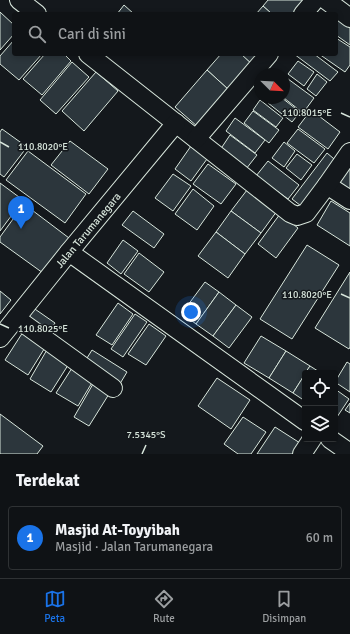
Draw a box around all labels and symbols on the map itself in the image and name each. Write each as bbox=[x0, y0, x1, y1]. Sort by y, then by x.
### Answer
north arrow bbox=[254, 68, 290, 104]
text: 110.8015°E bbox=[282, 107, 332, 119]
text: 110.8020°E bbox=[18, 141, 68, 153]
street label: Jalan Tarumanegara bbox=[53, 190, 124, 271]
pin: 1 bbox=[8, 196, 34, 229]
text: 110.8020°E bbox=[282, 289, 332, 301]
your location bbox=[181, 302, 201, 322]
text: 110.8025°E bbox=[18, 323, 68, 335]
text: 7.5345°S bbox=[127, 429, 166, 441]

